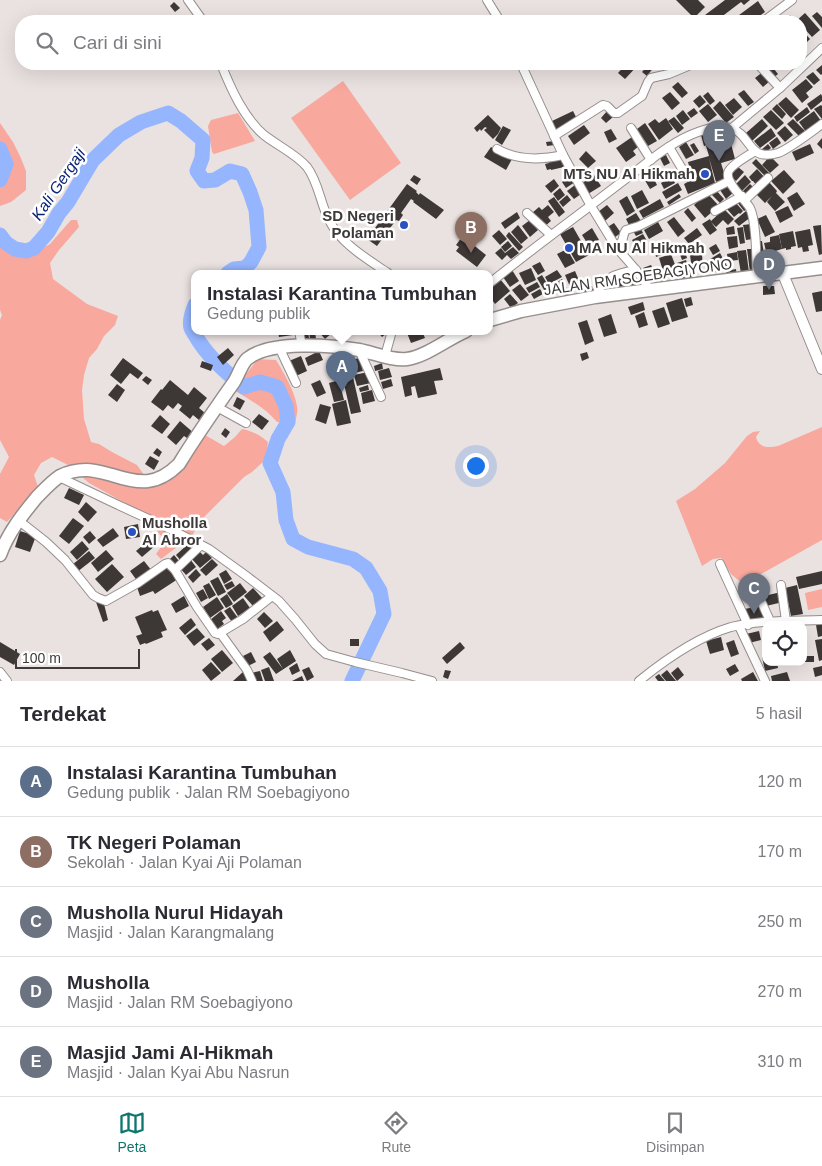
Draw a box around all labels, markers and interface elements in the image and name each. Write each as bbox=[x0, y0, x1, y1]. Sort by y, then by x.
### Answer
search box bbox=[15, 15, 807, 70]
icon: search bbox=[33, 29, 61, 57]
text: Cari di sini bbox=[73, 32, 162, 53]
pin: E bbox=[703, 120, 735, 161]
water label: Kali Gergaji bbox=[28, 145, 89, 223]
place label: MTs NU Al Hikmah bbox=[563, 165, 695, 182]
marker: MTs NU Al Hikmah bbox=[699, 168, 711, 180]
place label: SD Negeri Polaman bbox=[322, 207, 394, 241]
pin: B bbox=[455, 212, 487, 253]
marker: SD Negeri Polaman bbox=[398, 219, 410, 231]
place label: MA NU Al Hikmah bbox=[579, 239, 705, 256]
marker: MA NU Al Hikmah bbox=[563, 242, 575, 254]
pin: D bbox=[753, 249, 785, 290]
street label: JALAN RM SOEBAGIYONO bbox=[543, 255, 733, 298]
popup bbox=[191, 270, 493, 335]
text: Instalasi Karantina Tumbuhan bbox=[207, 283, 477, 304]
text: Gedung publik bbox=[207, 305, 310, 322]
pin: A bbox=[326, 351, 358, 392]
your location bbox=[463, 453, 489, 479]
place label: Musholla Al Abror bbox=[142, 514, 208, 548]
marker: Musholla Al Abror bbox=[126, 526, 138, 538]
pin: C bbox=[738, 573, 770, 614]
map controls bbox=[762, 621, 807, 666]
button: locate bbox=[762, 621, 807, 666]
scale bar bbox=[15, 646, 140, 669]
text: 100 m bbox=[22, 650, 61, 666]
text: Terdekat bbox=[20, 702, 106, 725]
text: 5 hasil bbox=[756, 705, 802, 722]
text: Instalasi Karantina Tumbuhan bbox=[67, 762, 337, 783]
text: A bbox=[30, 773, 42, 790]
text: 120 m bbox=[758, 773, 802, 790]
text: Gedung publik · Jalan RM Soebagiyono bbox=[67, 784, 350, 801]
text: TK Negeri Polaman bbox=[67, 832, 241, 853]
text: B bbox=[30, 843, 42, 860]
text: 170 m bbox=[758, 843, 802, 860]
text: Sekolah · Jalan Kyai Aji Polaman bbox=[67, 854, 302, 871]
text: Musholla Nurul Hidayah bbox=[67, 902, 283, 923]
text: C bbox=[30, 913, 42, 930]
text: 250 m bbox=[758, 913, 802, 930]
text: Masjid · Jalan Karangmalang bbox=[67, 924, 274, 941]
text: Musholla bbox=[67, 972, 149, 993]
text: D bbox=[30, 983, 42, 1000]
text: 270 m bbox=[758, 983, 802, 1000]
text: Masjid · Jalan RM Soebagiyono bbox=[67, 994, 293, 1011]
text: Masjid Jami Al-Hikmah bbox=[67, 1042, 273, 1063]
text: E bbox=[31, 1053, 41, 1070]
text: 310 m bbox=[758, 1053, 802, 1070]
text: Masjid · Jalan Kyai Abu Nasrun bbox=[67, 1064, 289, 1081]
tab: Peta bbox=[118, 1109, 146, 1155]
tab: Rute bbox=[381, 1109, 411, 1155]
tab: Disimpan bbox=[646, 1109, 704, 1155]

